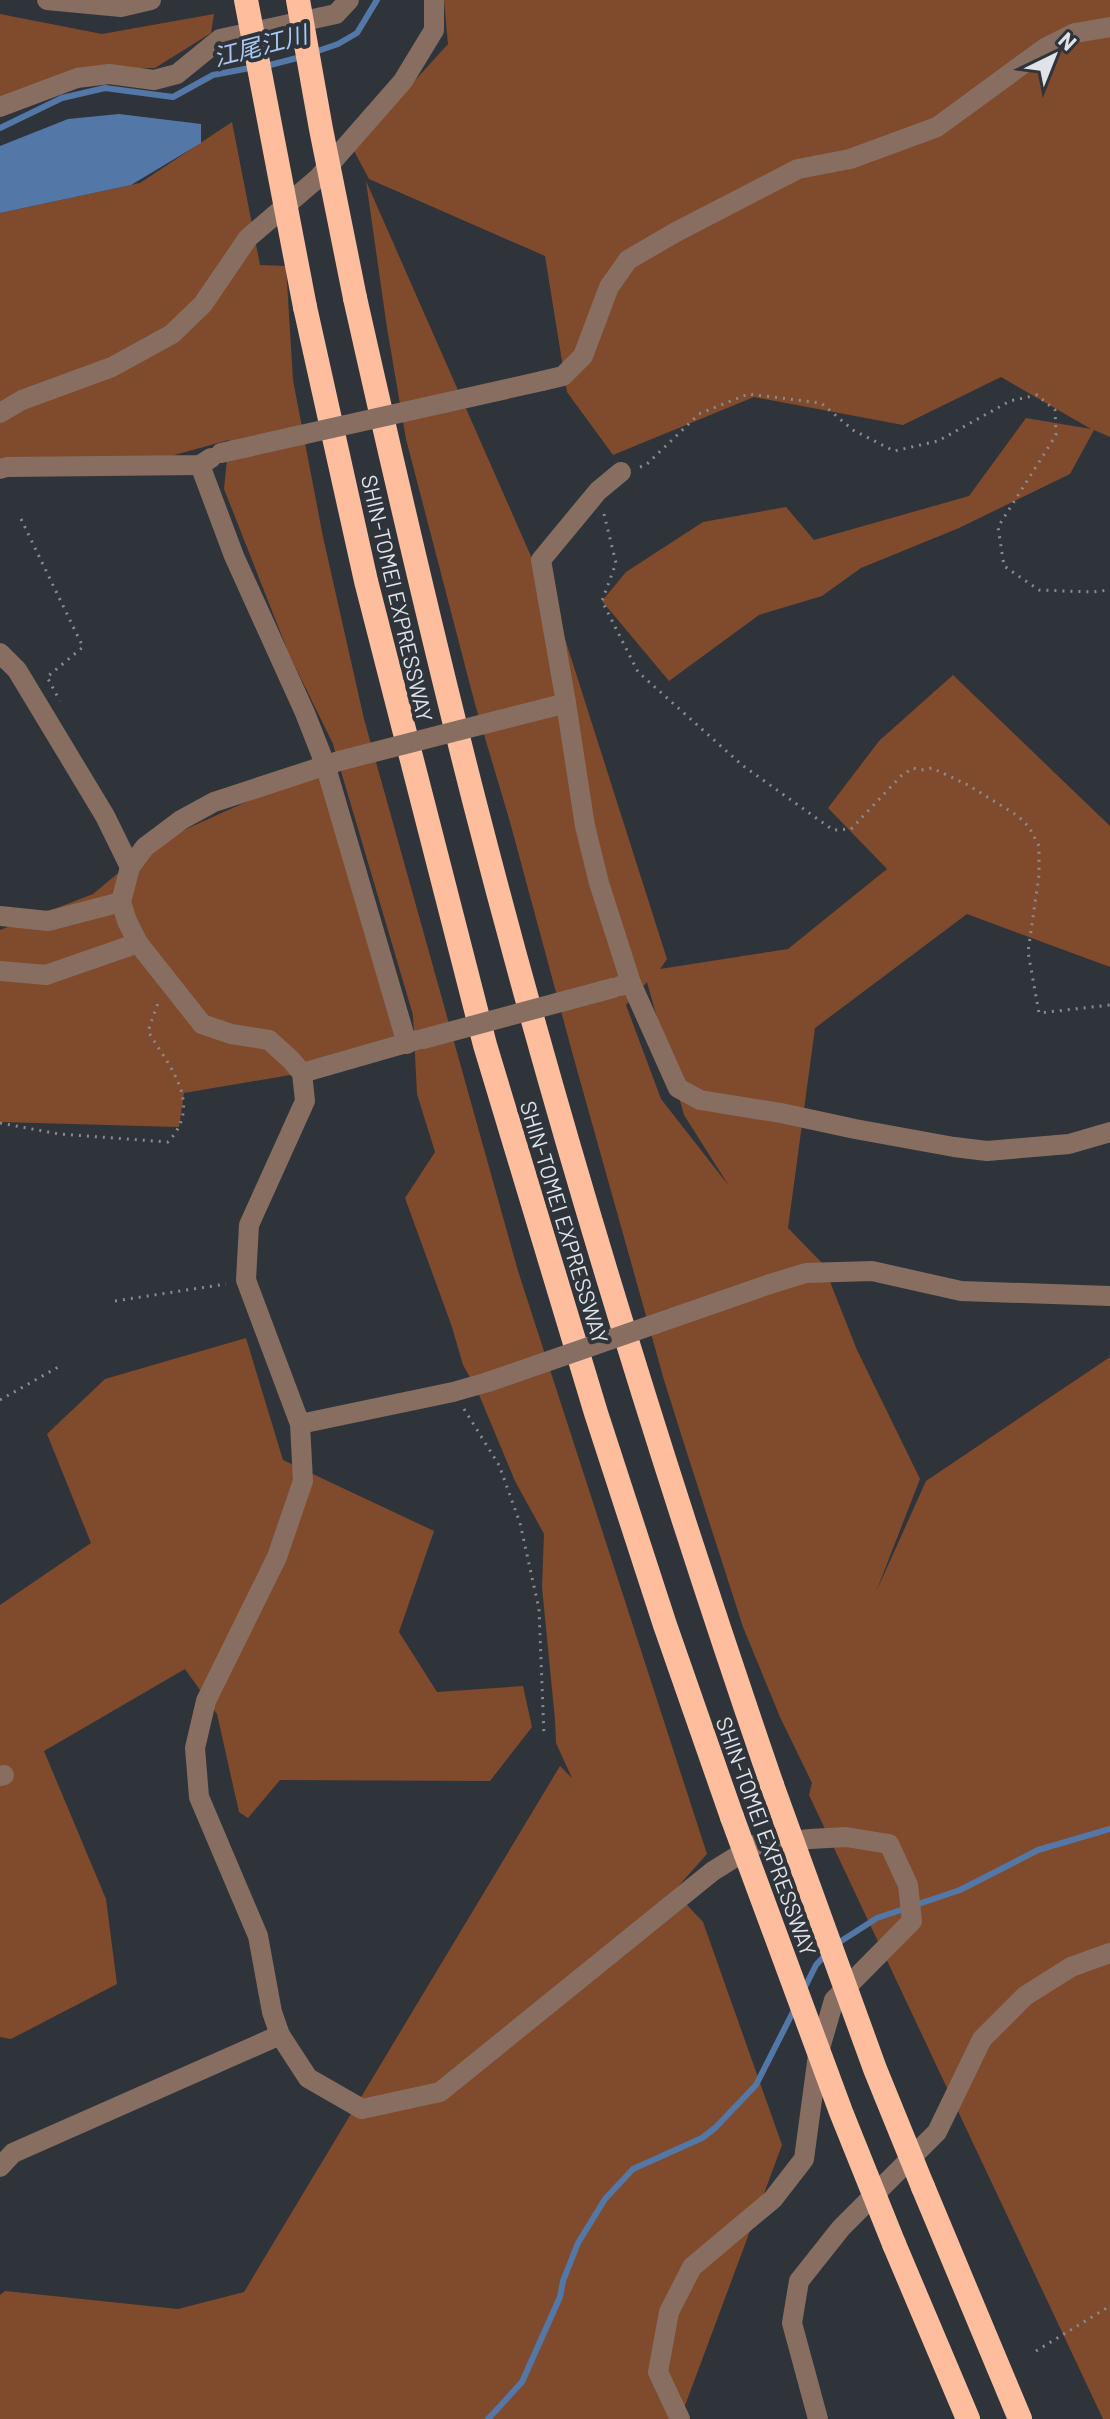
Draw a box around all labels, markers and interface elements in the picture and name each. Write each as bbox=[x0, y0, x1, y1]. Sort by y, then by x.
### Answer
north arrow bbox=[1014, 16, 1094, 96]
water label: 江尾江川 bbox=[210, 18, 313, 71]
text: N bbox=[1054, 26, 1083, 55]
street label: SHIN-TOMEI EXPRESSWAY bbox=[357, 472, 439, 724]
street label: SHIN-TOMEI EXPRESSWAY bbox=[516, 1097, 614, 1347]
street label: SHIN-TOMEI EXPRESSWAY bbox=[712, 1713, 822, 1959]

